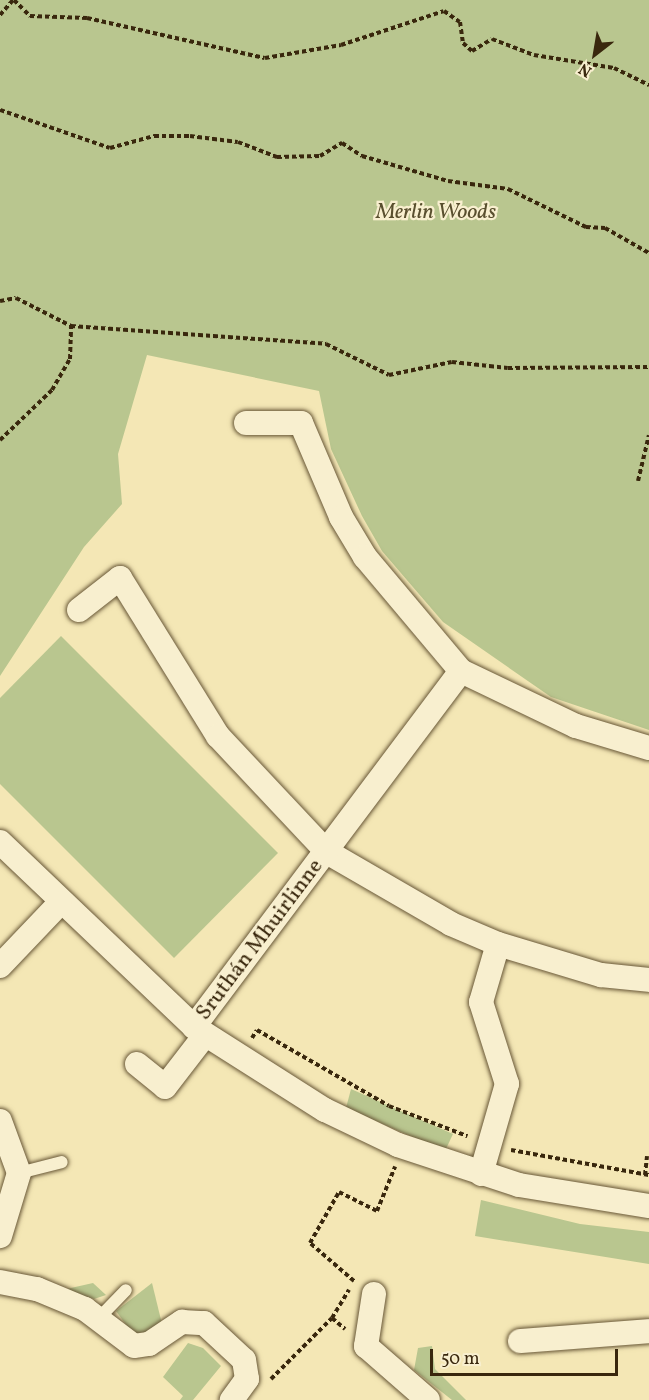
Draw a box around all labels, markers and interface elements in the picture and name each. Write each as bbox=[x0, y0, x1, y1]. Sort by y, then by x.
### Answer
north arrow bbox=[565, 24, 625, 84]
text: N bbox=[575, 57, 596, 82]
park label: Merlin Woods bbox=[376, 200, 496, 226]
street label: Sruthán Mhuirlinne bbox=[191, 854, 329, 1026]
scale bar bbox=[433, 1337, 620, 1375]
text: 50 m bbox=[441, 1347, 480, 1372]

